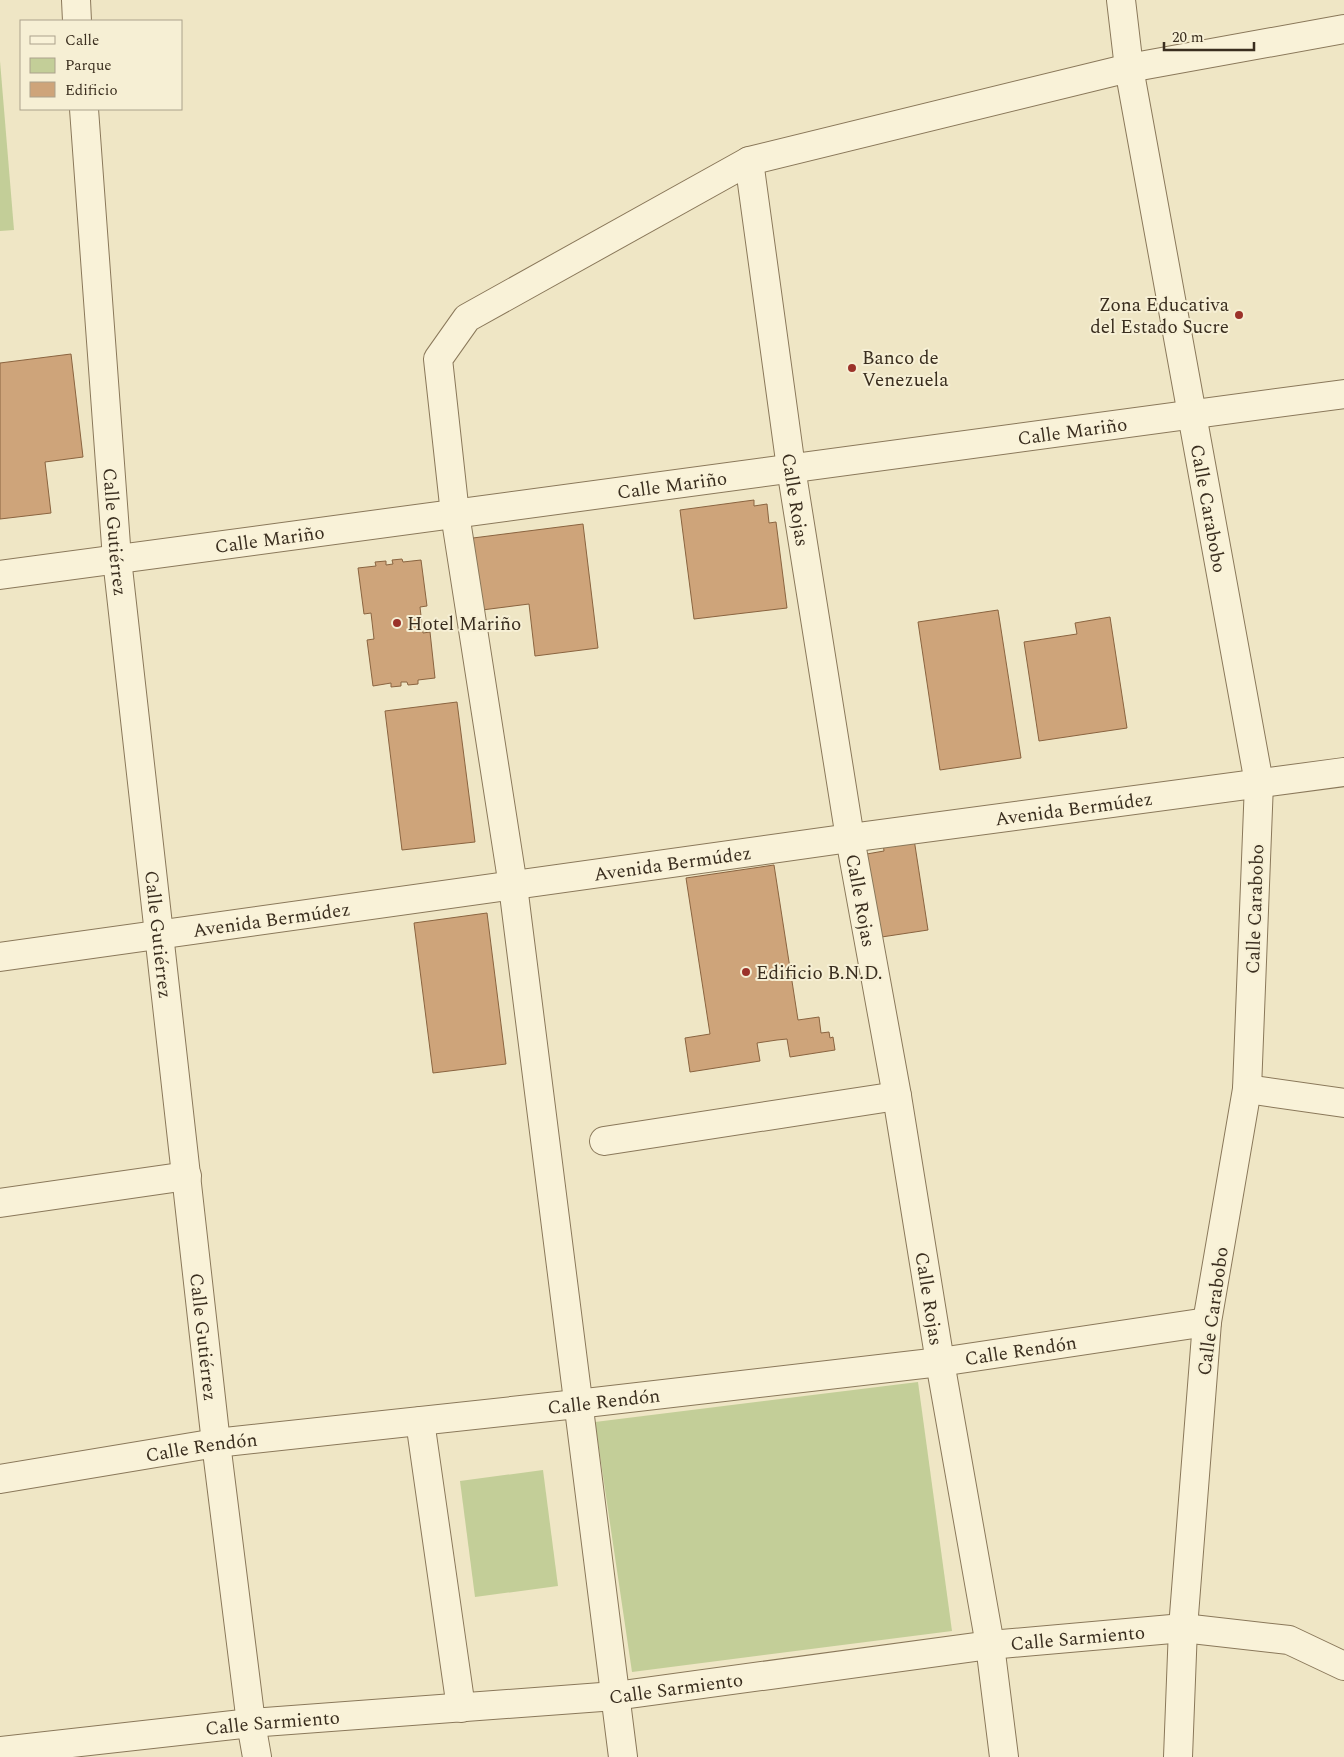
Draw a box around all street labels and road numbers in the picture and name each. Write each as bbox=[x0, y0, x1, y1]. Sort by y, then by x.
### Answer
street label: Calle Mariño bbox=[1016, 410, 1129, 454]
street label: Calle Carabobo bbox=[1182, 442, 1233, 575]
street label: Calle Rojas bbox=[773, 451, 816, 549]
street label: Calle Mariño bbox=[615, 464, 729, 508]
street label: Calle Gutiérrez bbox=[94, 467, 134, 598]
street label: Calle Mariño bbox=[213, 518, 326, 562]
street label: Avenida Bermúdez bbox=[993, 785, 1155, 834]
street label: Avenida Bermúdez bbox=[592, 839, 753, 890]
street label: Calle Carabobo bbox=[1239, 844, 1272, 975]
street label: Calle Rojas bbox=[837, 852, 883, 950]
street label: Calle Gutiérrez bbox=[136, 869, 179, 1000]
street label: Avenida Bermúdez bbox=[191, 895, 352, 946]
street label: Calle Carabobo bbox=[1190, 1245, 1237, 1378]
street label: Calle Rojas bbox=[906, 1250, 950, 1348]
street label: Calle Gutiérrez bbox=[181, 1271, 224, 1403]
street label: Calle Rendón bbox=[963, 1329, 1079, 1374]
street label: Calle Rendón bbox=[546, 1382, 662, 1423]
street label: Calle Rendón bbox=[143, 1426, 259, 1471]
street label: Calle Sarmiento bbox=[1009, 1618, 1146, 1659]
street label: Calle Sarmiento bbox=[607, 1666, 745, 1713]
street label: Calle Sarmiento bbox=[204, 1703, 341, 1744]

